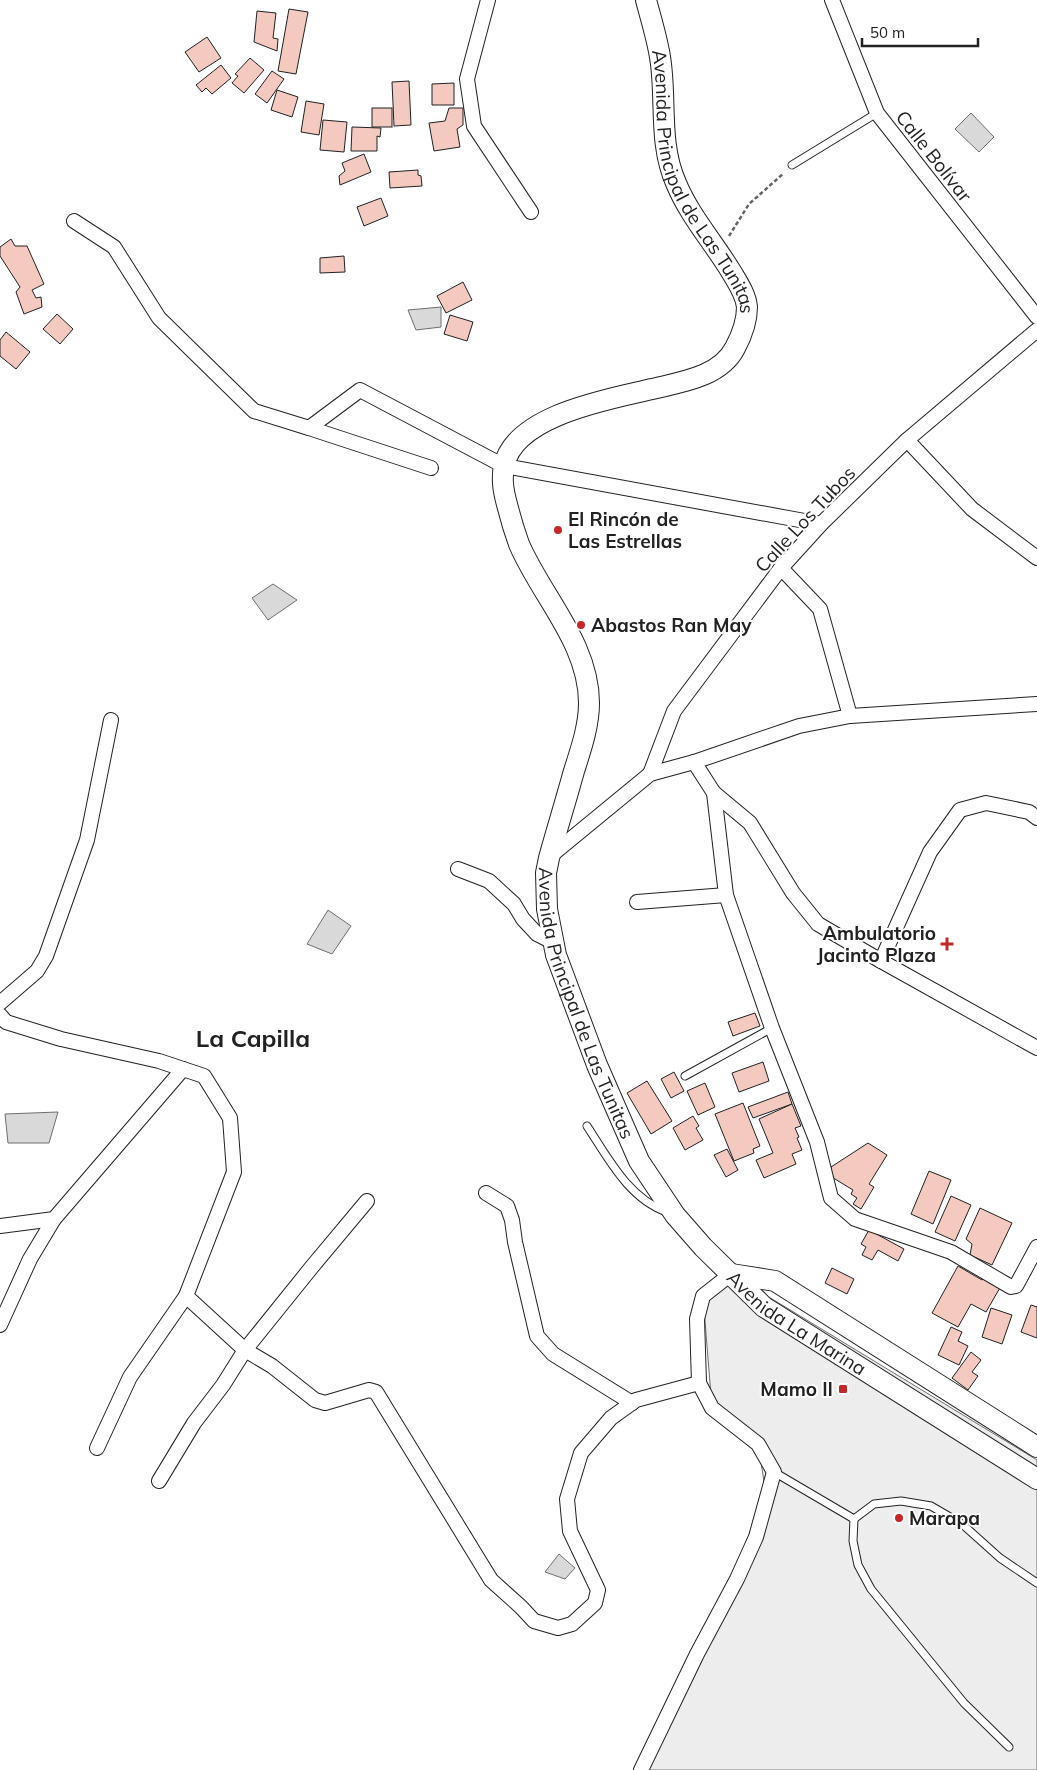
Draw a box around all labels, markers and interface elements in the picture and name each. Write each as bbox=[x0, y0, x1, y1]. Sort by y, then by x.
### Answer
scale bar bbox=[862, 15, 978, 47]
text: 50 m bbox=[870, 23, 905, 42]
street label: Avenida Principal de Las Tunitas bbox=[647, 48, 759, 314]
street label: Calle Bolívar bbox=[891, 105, 977, 207]
street label: Calle Los Tubos bbox=[750, 461, 860, 577]
place label: El Rincón de Las Estrellas bbox=[568, 507, 682, 553]
marker: El Rincón de Las Estrellas bbox=[552, 524, 564, 536]
place label: Abastos Ran May bbox=[591, 613, 752, 637]
marker: Abastos Ran May bbox=[575, 619, 587, 631]
street label: Avenida Principal de Las Tunitas bbox=[534, 867, 640, 1142]
place label: Ambulatorio Jacinto Plaza bbox=[817, 921, 936, 967]
marker: Ambulatorio Jacinto Plaza bbox=[940, 937, 954, 951]
district label: La Capilla bbox=[196, 1023, 310, 1053]
street label: Avenida La Marina bbox=[722, 1265, 871, 1380]
place label: Mamo II bbox=[760, 1377, 833, 1401]
marker: Mamo II bbox=[837, 1383, 849, 1395]
place label: Marapa bbox=[909, 1506, 980, 1530]
marker: Marapa bbox=[893, 1512, 905, 1524]

